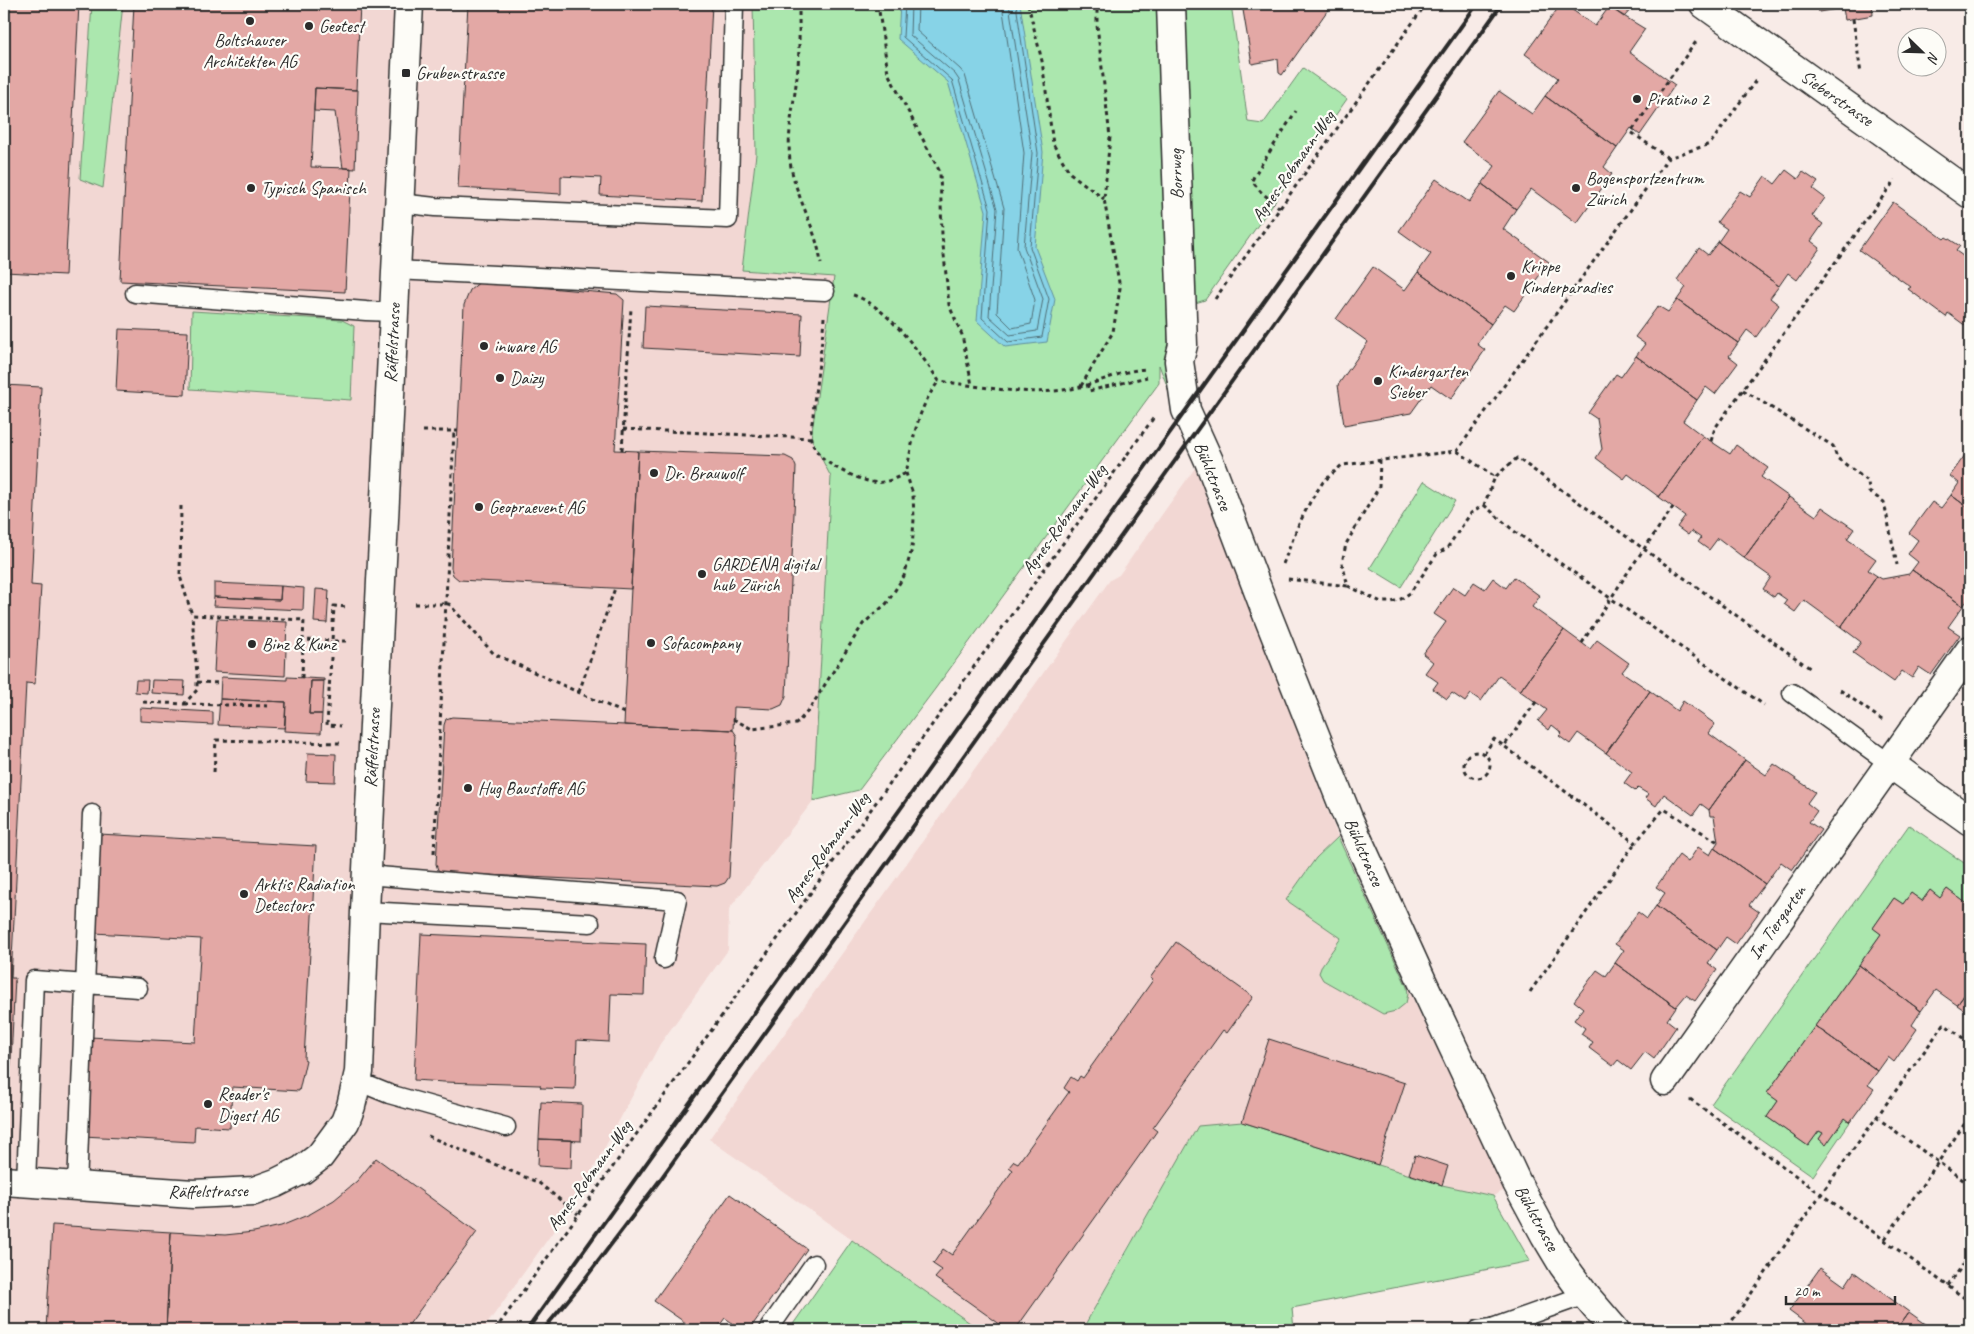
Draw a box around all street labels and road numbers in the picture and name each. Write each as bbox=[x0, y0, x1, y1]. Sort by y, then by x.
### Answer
street label: Sieberstrasse bbox=[1797, 65, 1878, 131]
street label: Agnes-Robmann-Weg bbox=[1246, 105, 1340, 226]
street label: Borrweg bbox=[1164, 147, 1188, 199]
street label: Räffelstrasse bbox=[379, 302, 405, 383]
street label: Bühlstrasse bbox=[1189, 439, 1237, 515]
street label: Agnes-Robmann-Weg bbox=[1017, 458, 1112, 578]
street label: Räffelstrasse bbox=[359, 707, 385, 788]
street label: Agnes-Robmann-Weg bbox=[780, 786, 875, 906]
street label: Bühlstrasse bbox=[1339, 815, 1389, 890]
street label: Im Tiergarten bbox=[1743, 880, 1811, 963]
street label: Agnes-Robmann-Weg bbox=[542, 1114, 637, 1234]
street label: Räffelstrasse bbox=[168, 1179, 249, 1203]
street label: Bühlstrasse bbox=[1510, 1181, 1565, 1256]

